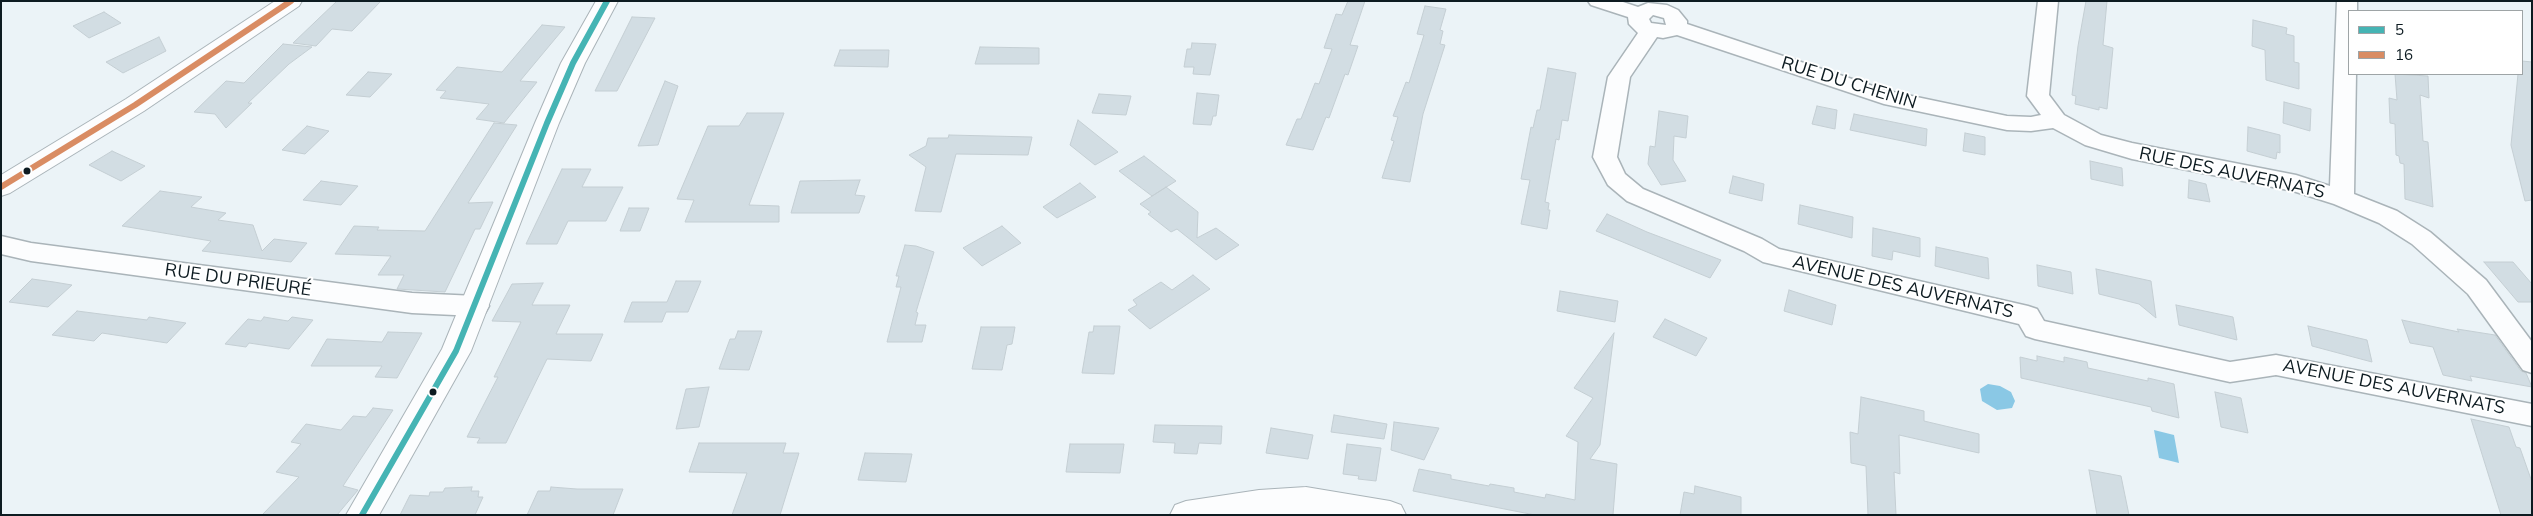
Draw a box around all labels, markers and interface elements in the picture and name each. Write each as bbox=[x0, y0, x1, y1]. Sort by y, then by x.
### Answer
legend bbox=[2348, 10, 2523, 75]
text: 5 bbox=[2395, 20, 2404, 39]
text: 16 bbox=[2395, 45, 2413, 64]
street label: RUE DU CHENIN bbox=[1779, 52, 1919, 114]
street label: RUE DES AUVERNATS bbox=[2137, 143, 2327, 203]
unlabelled marker bbox=[22, 166, 32, 176]
street label: AVENUE DES AUVERNATS bbox=[1791, 251, 2015, 323]
street label: RUE DU PRIEURÉ bbox=[163, 259, 313, 301]
street label: AVENUE DES AUVERNATS bbox=[2281, 355, 2507, 419]
unlabelled marker bbox=[428, 387, 438, 397]

